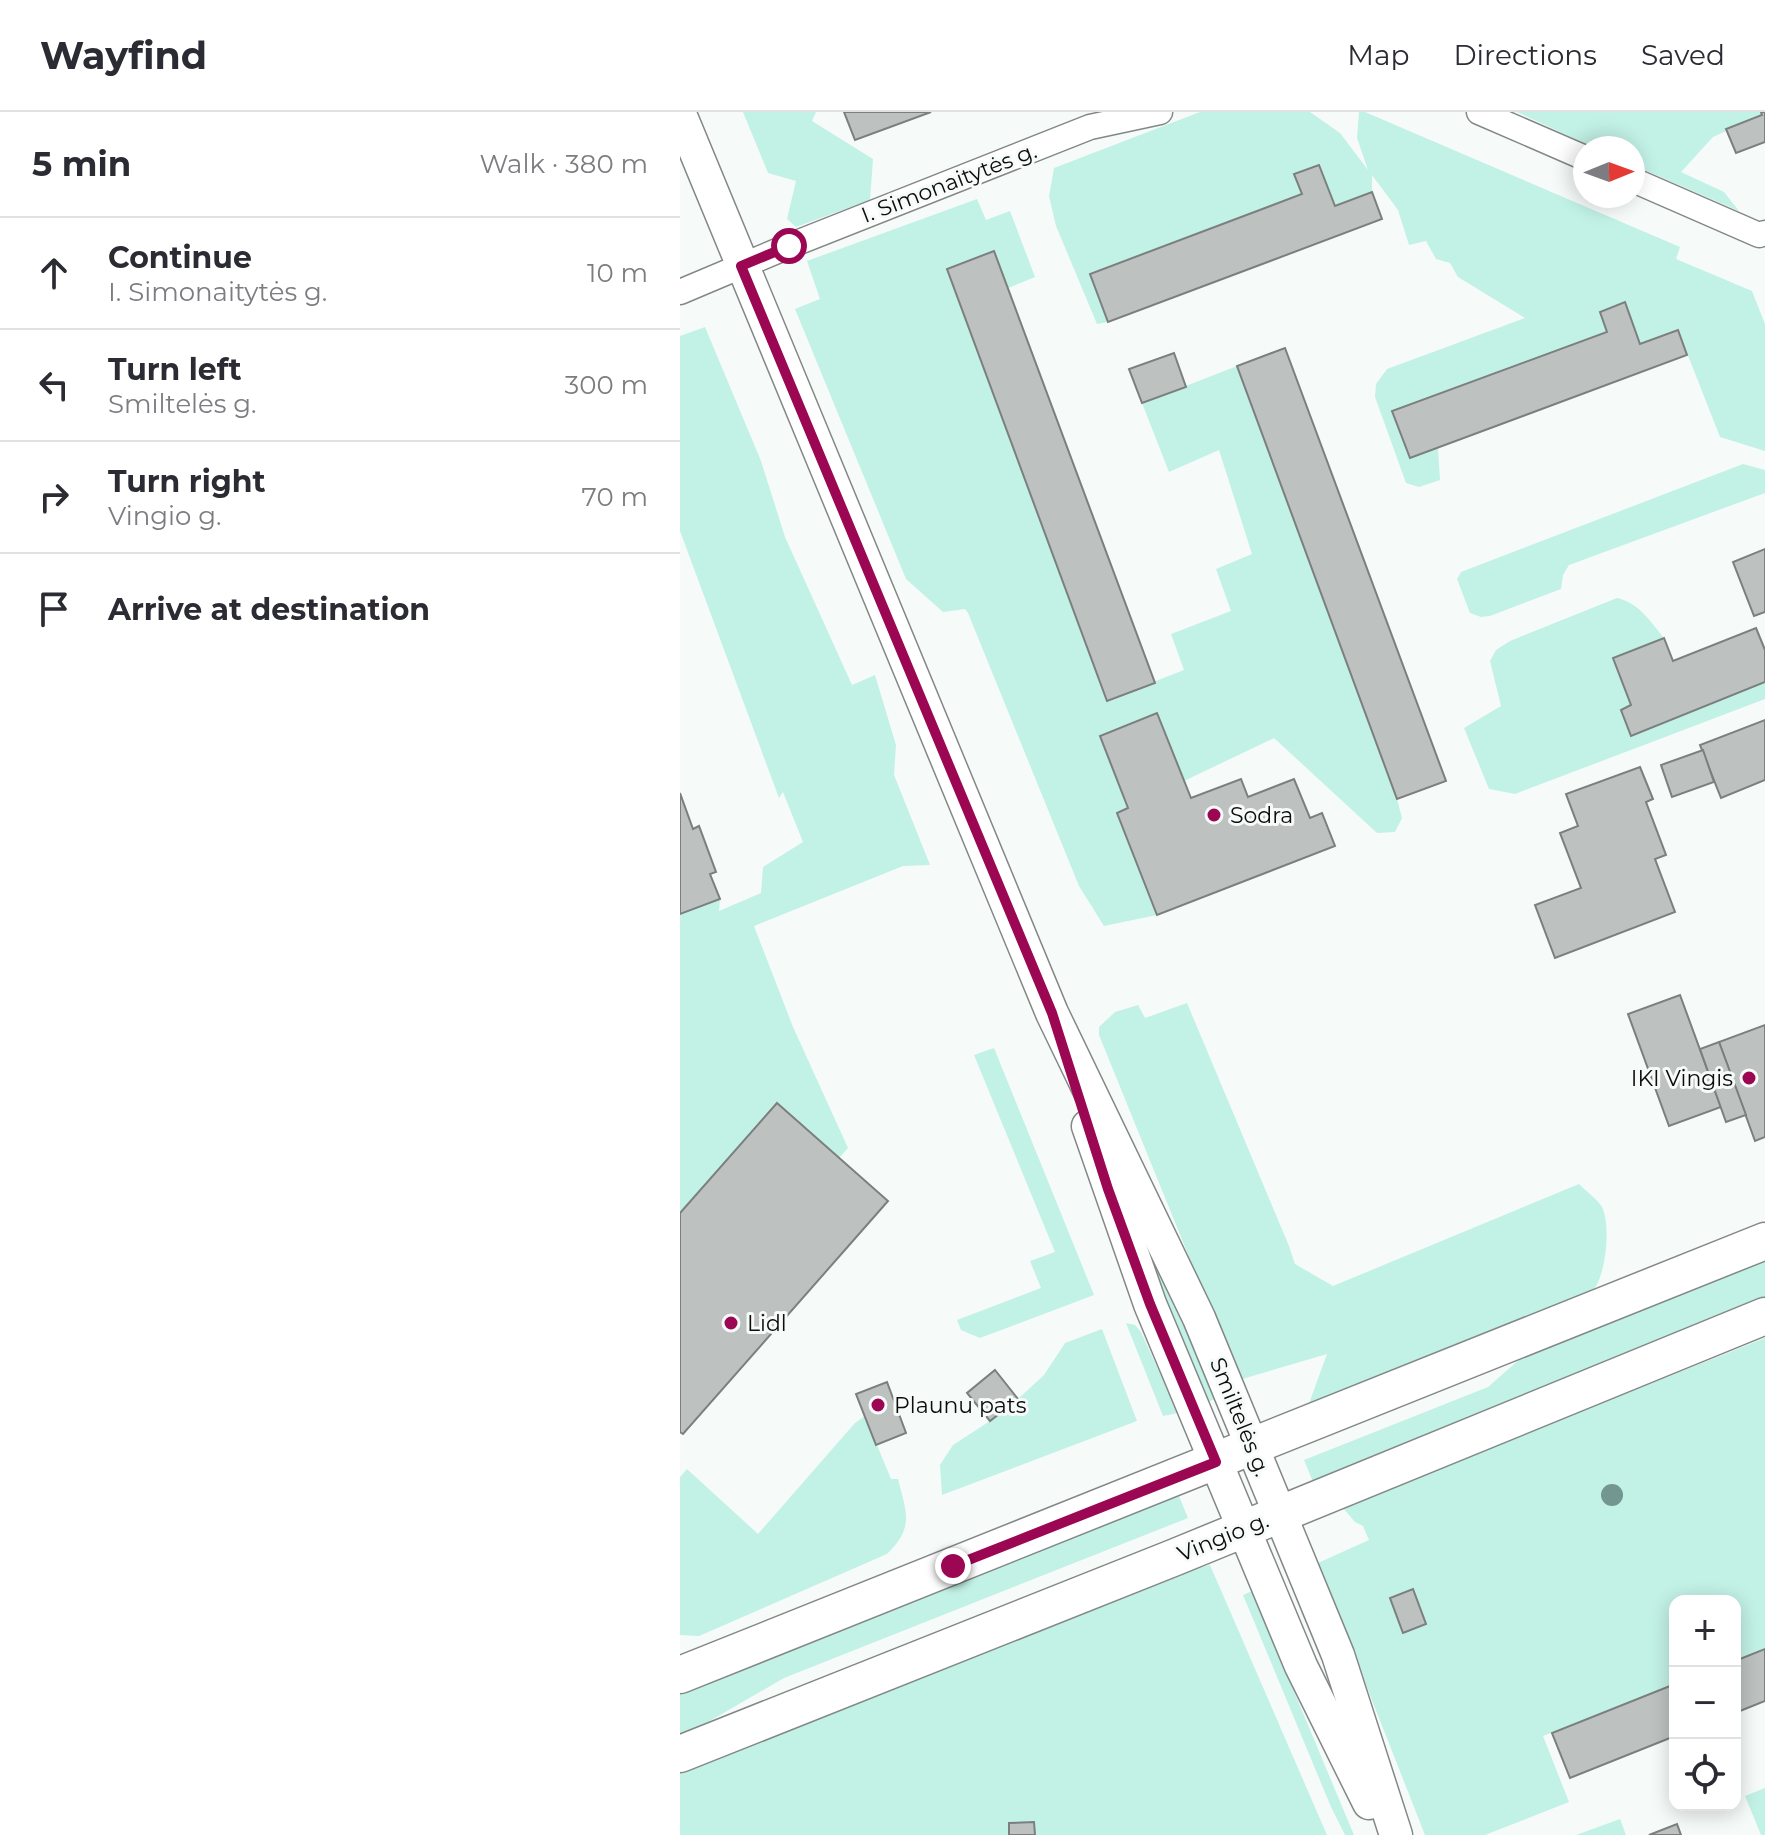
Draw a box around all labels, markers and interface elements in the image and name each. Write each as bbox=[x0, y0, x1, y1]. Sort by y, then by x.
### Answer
text: Wayfind bbox=[40, 32, 207, 79]
text: Map bbox=[1347, 38, 1409, 72]
text: Directions bbox=[1453, 38, 1597, 72]
text: Saved bbox=[1641, 38, 1725, 72]
north arrow bbox=[1573, 136, 1645, 208]
street label: I. Simonaitytės g. bbox=[858, 137, 1040, 229]
text: 5 min bbox=[32, 143, 131, 185]
text: Walk · 380 m bbox=[480, 148, 648, 180]
route start bbox=[771, 228, 807, 264]
text: Continue bbox=[108, 239, 252, 276]
icon: ahead bbox=[32, 251, 76, 295]
text: 10 m bbox=[587, 257, 648, 289]
text: I. Simonaitytės g. bbox=[108, 276, 327, 308]
text: Turn left bbox=[108, 351, 241, 388]
icon: left bbox=[32, 363, 76, 407]
text: 300 m bbox=[565, 369, 648, 401]
text: Smiltelės g. bbox=[108, 388, 257, 420]
text: Turn right bbox=[108, 463, 265, 500]
icon: right bbox=[32, 475, 76, 519]
text: 70 m bbox=[582, 481, 648, 513]
text: Vingio g. bbox=[108, 500, 222, 532]
icon: arrive bbox=[32, 587, 76, 631]
text: Arrive at destination bbox=[108, 591, 430, 628]
place label: Sodra bbox=[1230, 802, 1293, 829]
marker: Sodra bbox=[1205, 806, 1223, 824]
place label: IKI Vingis bbox=[1631, 1065, 1733, 1092]
marker: IKI Vingis bbox=[1740, 1069, 1758, 1087]
place label: Lidl bbox=[747, 1310, 787, 1337]
marker: Lidl bbox=[722, 1314, 740, 1332]
street label: Smiltelės g. bbox=[1204, 1354, 1276, 1480]
place label: Plaunu pats bbox=[894, 1392, 1027, 1419]
marker: Plaunu pats bbox=[869, 1396, 887, 1414]
street label: Vingio g. bbox=[1173, 1506, 1273, 1568]
route end bbox=[935, 1548, 971, 1584]
map controls bbox=[1669, 1595, 1741, 1811]
button: + bbox=[1669, 1595, 1741, 1667]
button: − bbox=[1669, 1667, 1741, 1739]
button: locate bbox=[1669, 1739, 1741, 1811]

